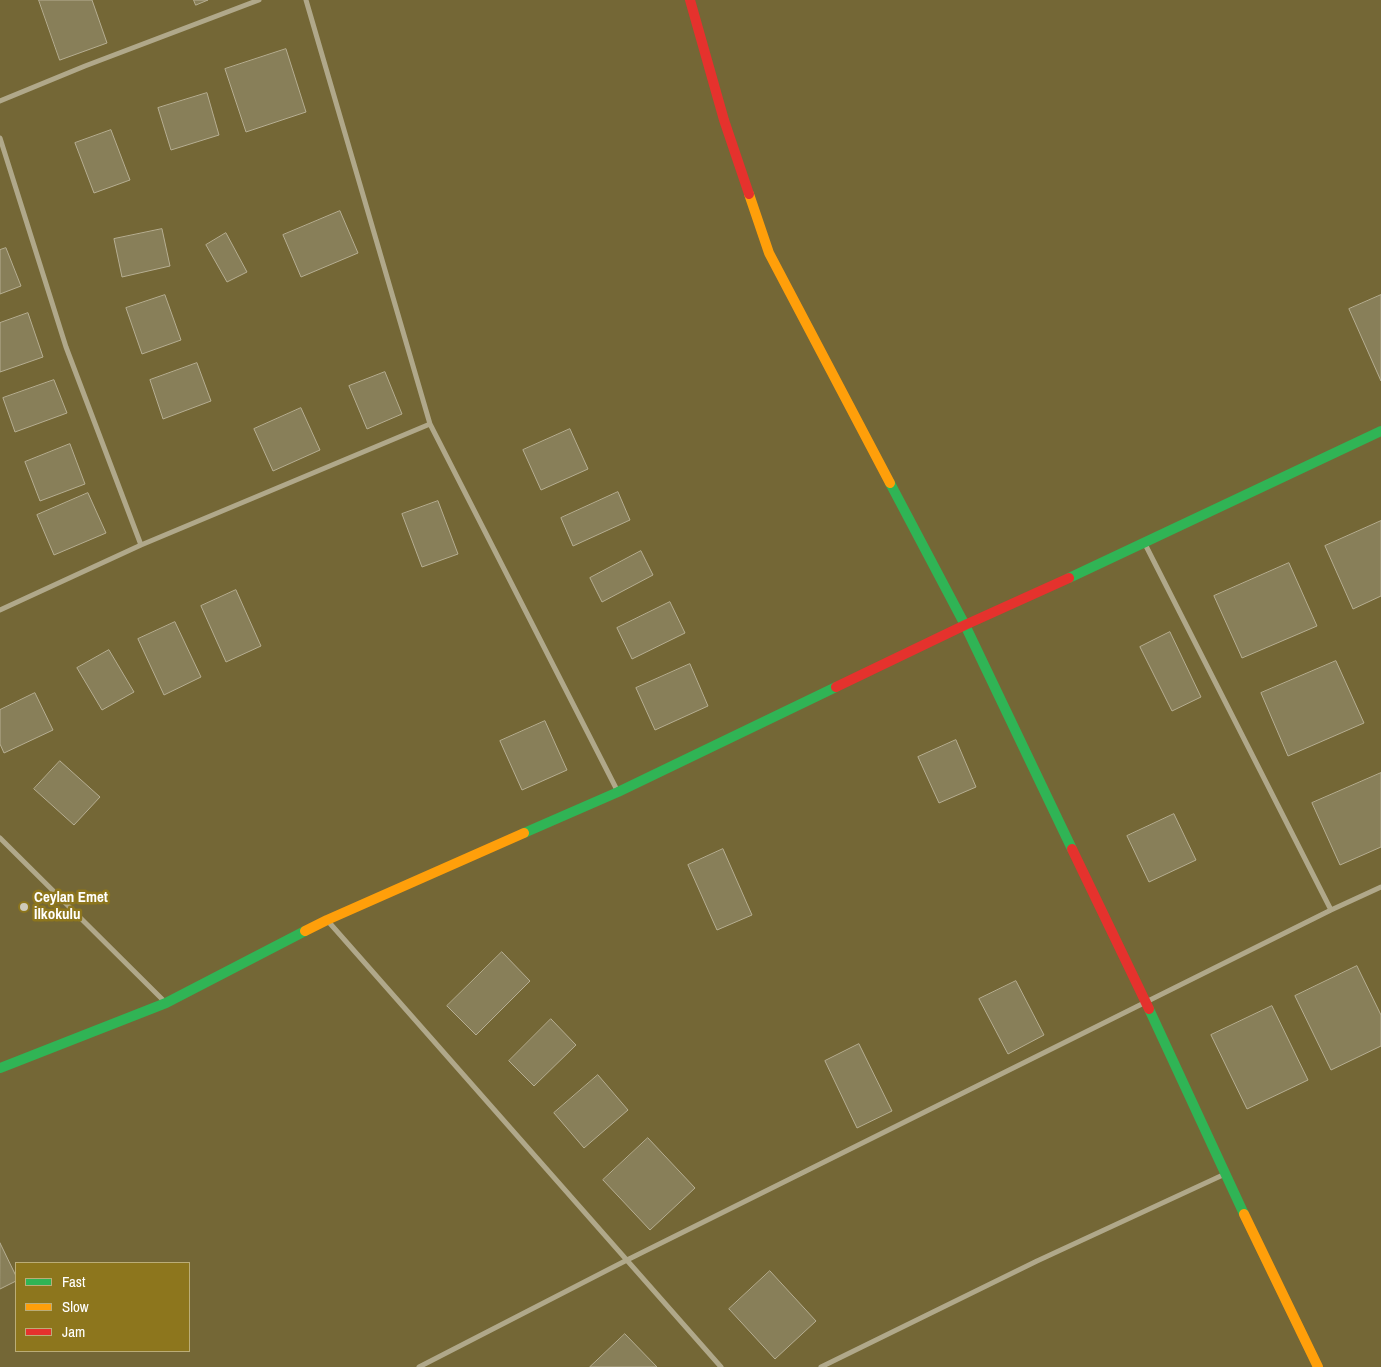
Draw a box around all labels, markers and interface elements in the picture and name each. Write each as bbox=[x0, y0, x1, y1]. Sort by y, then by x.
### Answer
place label: Ceylan Emet İlkokulu bbox=[34, 889, 108, 924]
marker: Ceylan Emet İlkokulu bbox=[18, 901, 30, 913]
legend bbox=[15, 1262, 190, 1352]
text: Fast bbox=[62, 1271, 85, 1292]
text: Slow bbox=[62, 1296, 89, 1317]
text: Jam bbox=[62, 1321, 85, 1342]

